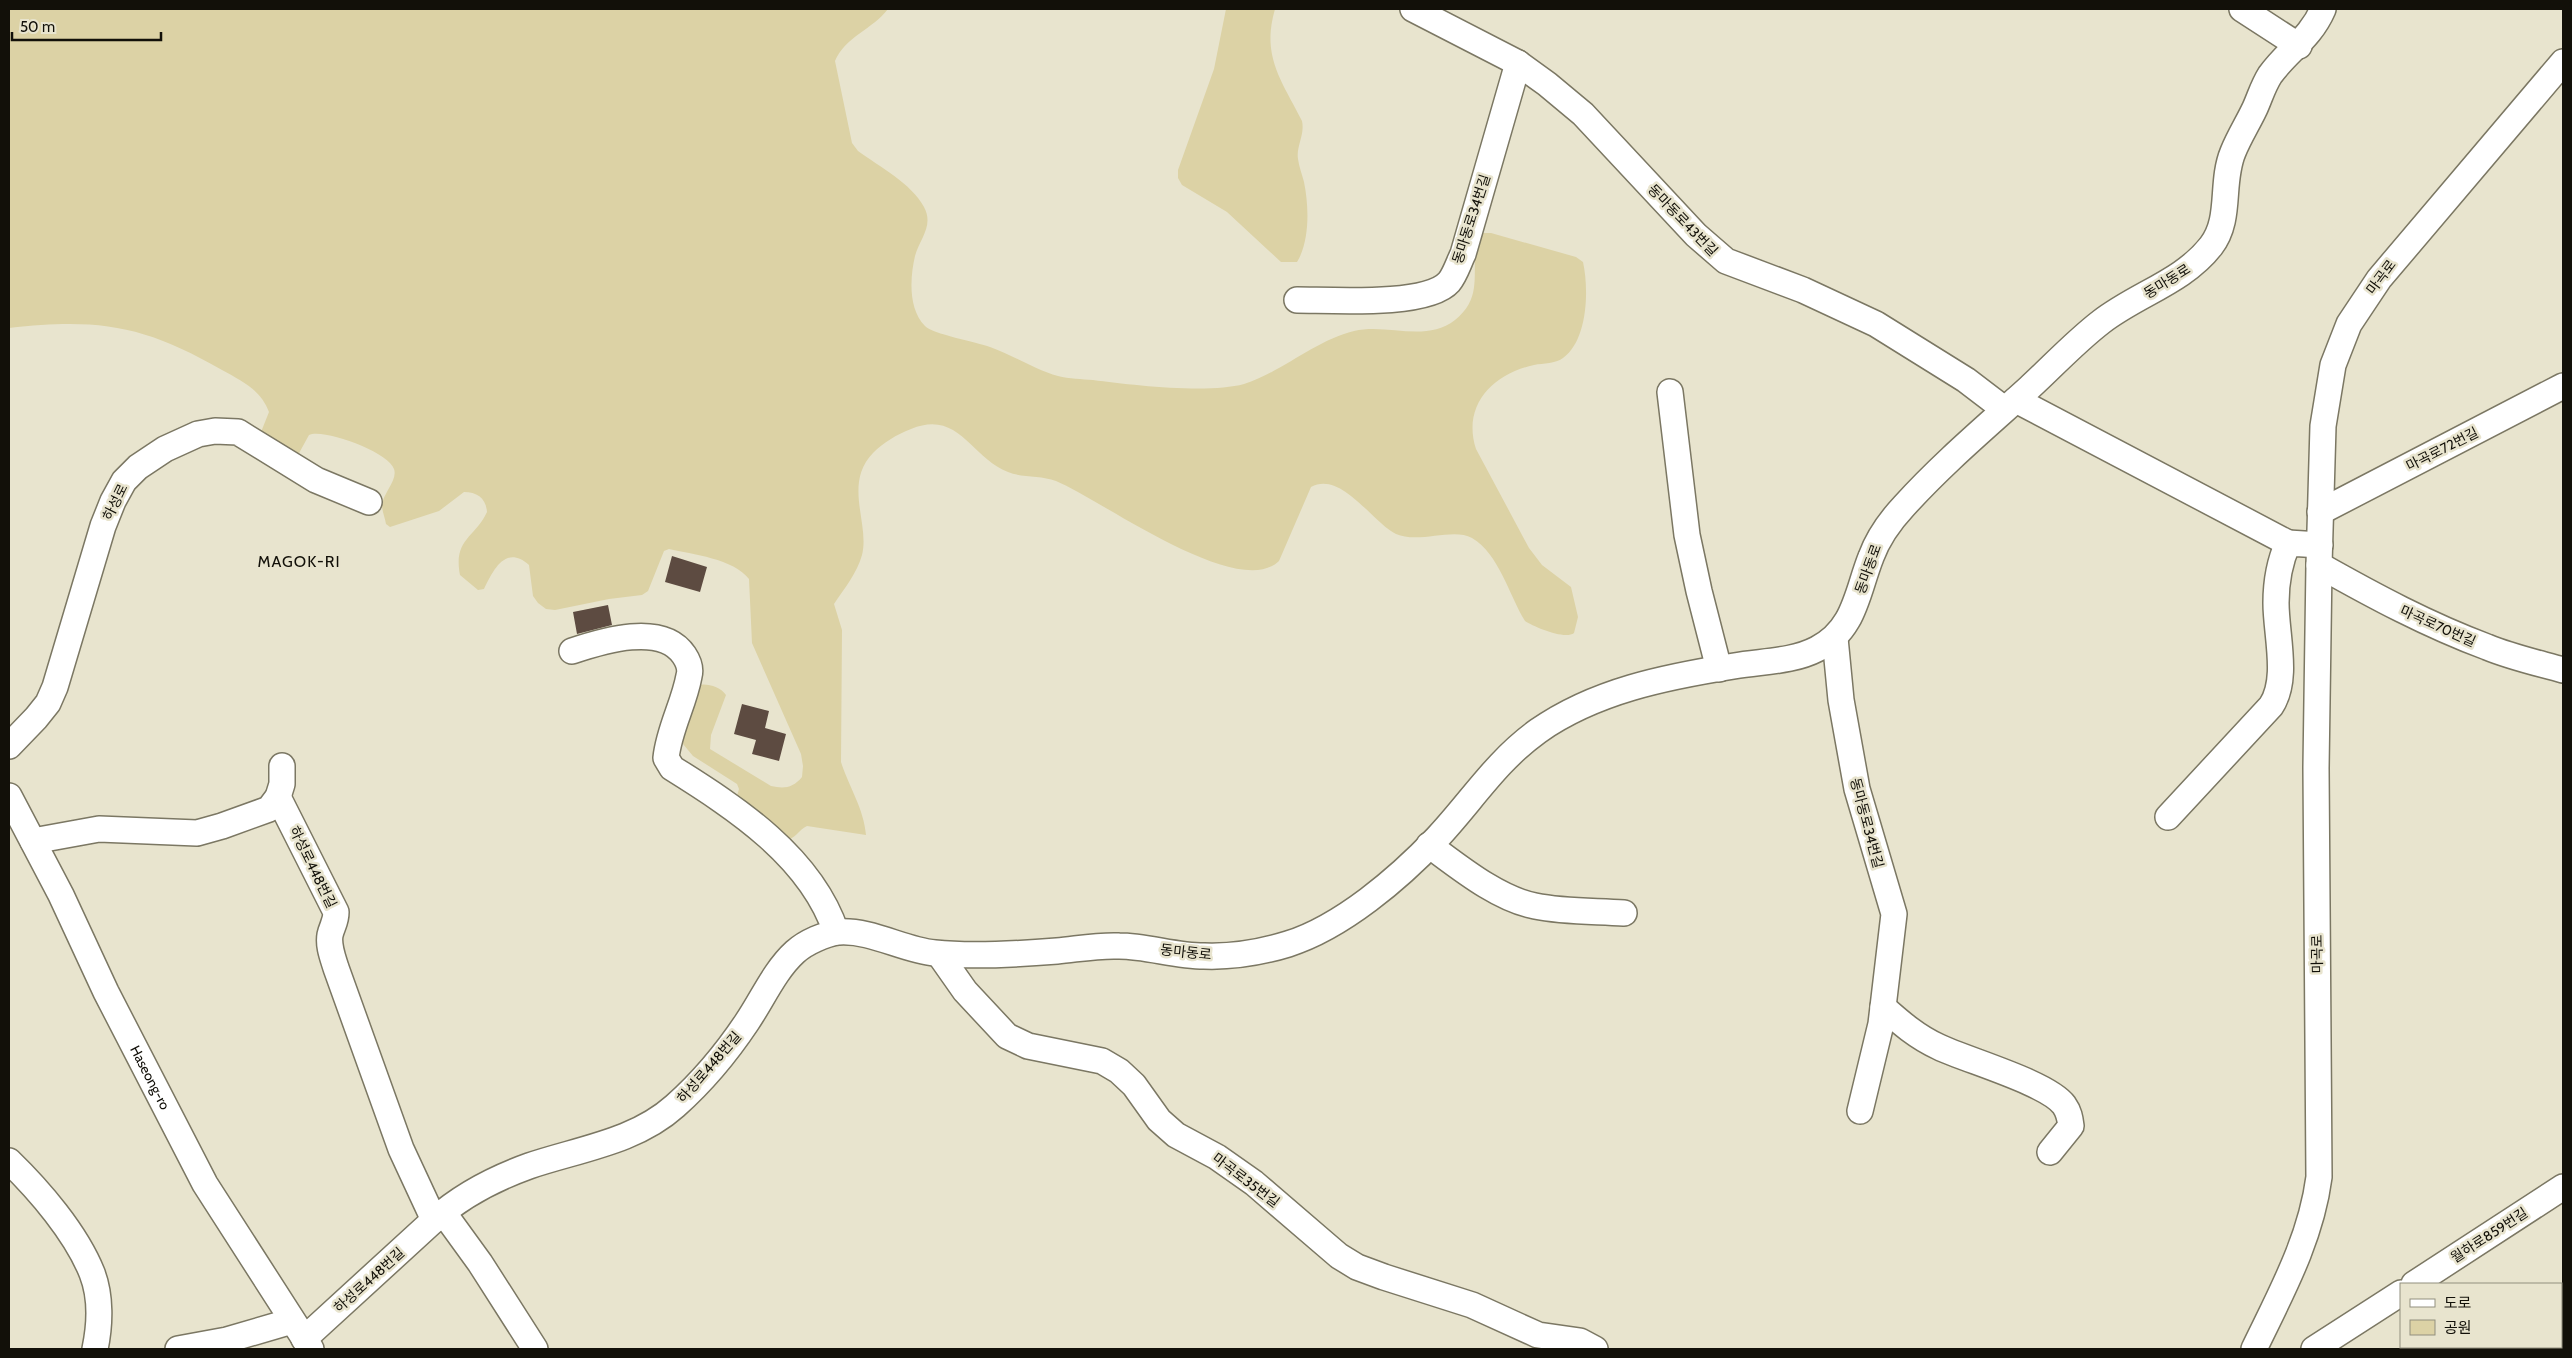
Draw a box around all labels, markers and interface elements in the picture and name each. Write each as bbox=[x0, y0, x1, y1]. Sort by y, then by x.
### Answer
scale bar bbox=[12, 10, 161, 42]
text: 50 m bbox=[20, 18, 55, 36]
street label: 동마동로34번길 bbox=[1448, 172, 1494, 266]
street label: 동마동로43번길 bbox=[1644, 180, 1722, 260]
street label: 마곡로 bbox=[2362, 256, 2400, 298]
street label: 동마동로 bbox=[2140, 260, 2194, 302]
street label: 마곡로72번길 bbox=[2403, 423, 2481, 475]
street label: 하성로 bbox=[98, 481, 132, 523]
street label: 동마동로 bbox=[1851, 542, 1885, 596]
district label: MAGOK-RI bbox=[257, 552, 341, 571]
street label: 마곡로70번길 bbox=[2397, 601, 2479, 651]
street label: 동마동로34번길 bbox=[1846, 776, 1888, 870]
street label: 하성로448번길 bbox=[285, 823, 341, 911]
street label: 마곡로 bbox=[2308, 934, 2326, 973]
street label: 동마동로 bbox=[1159, 940, 1213, 964]
street label: 하성로448번길 bbox=[673, 1027, 745, 1107]
street label: Haseong-ro bbox=[126, 1042, 174, 1113]
street label: 마곡로35번길 bbox=[1209, 1149, 1283, 1211]
street label: 월하로859번길 bbox=[2447, 1203, 2531, 1267]
street label: 하성로448번길 bbox=[330, 1244, 408, 1316]
legend bbox=[2400, 1283, 2562, 1348]
text: 도로 bbox=[2444, 1294, 2472, 1312]
text: 공원 bbox=[2444, 1319, 2472, 1337]

